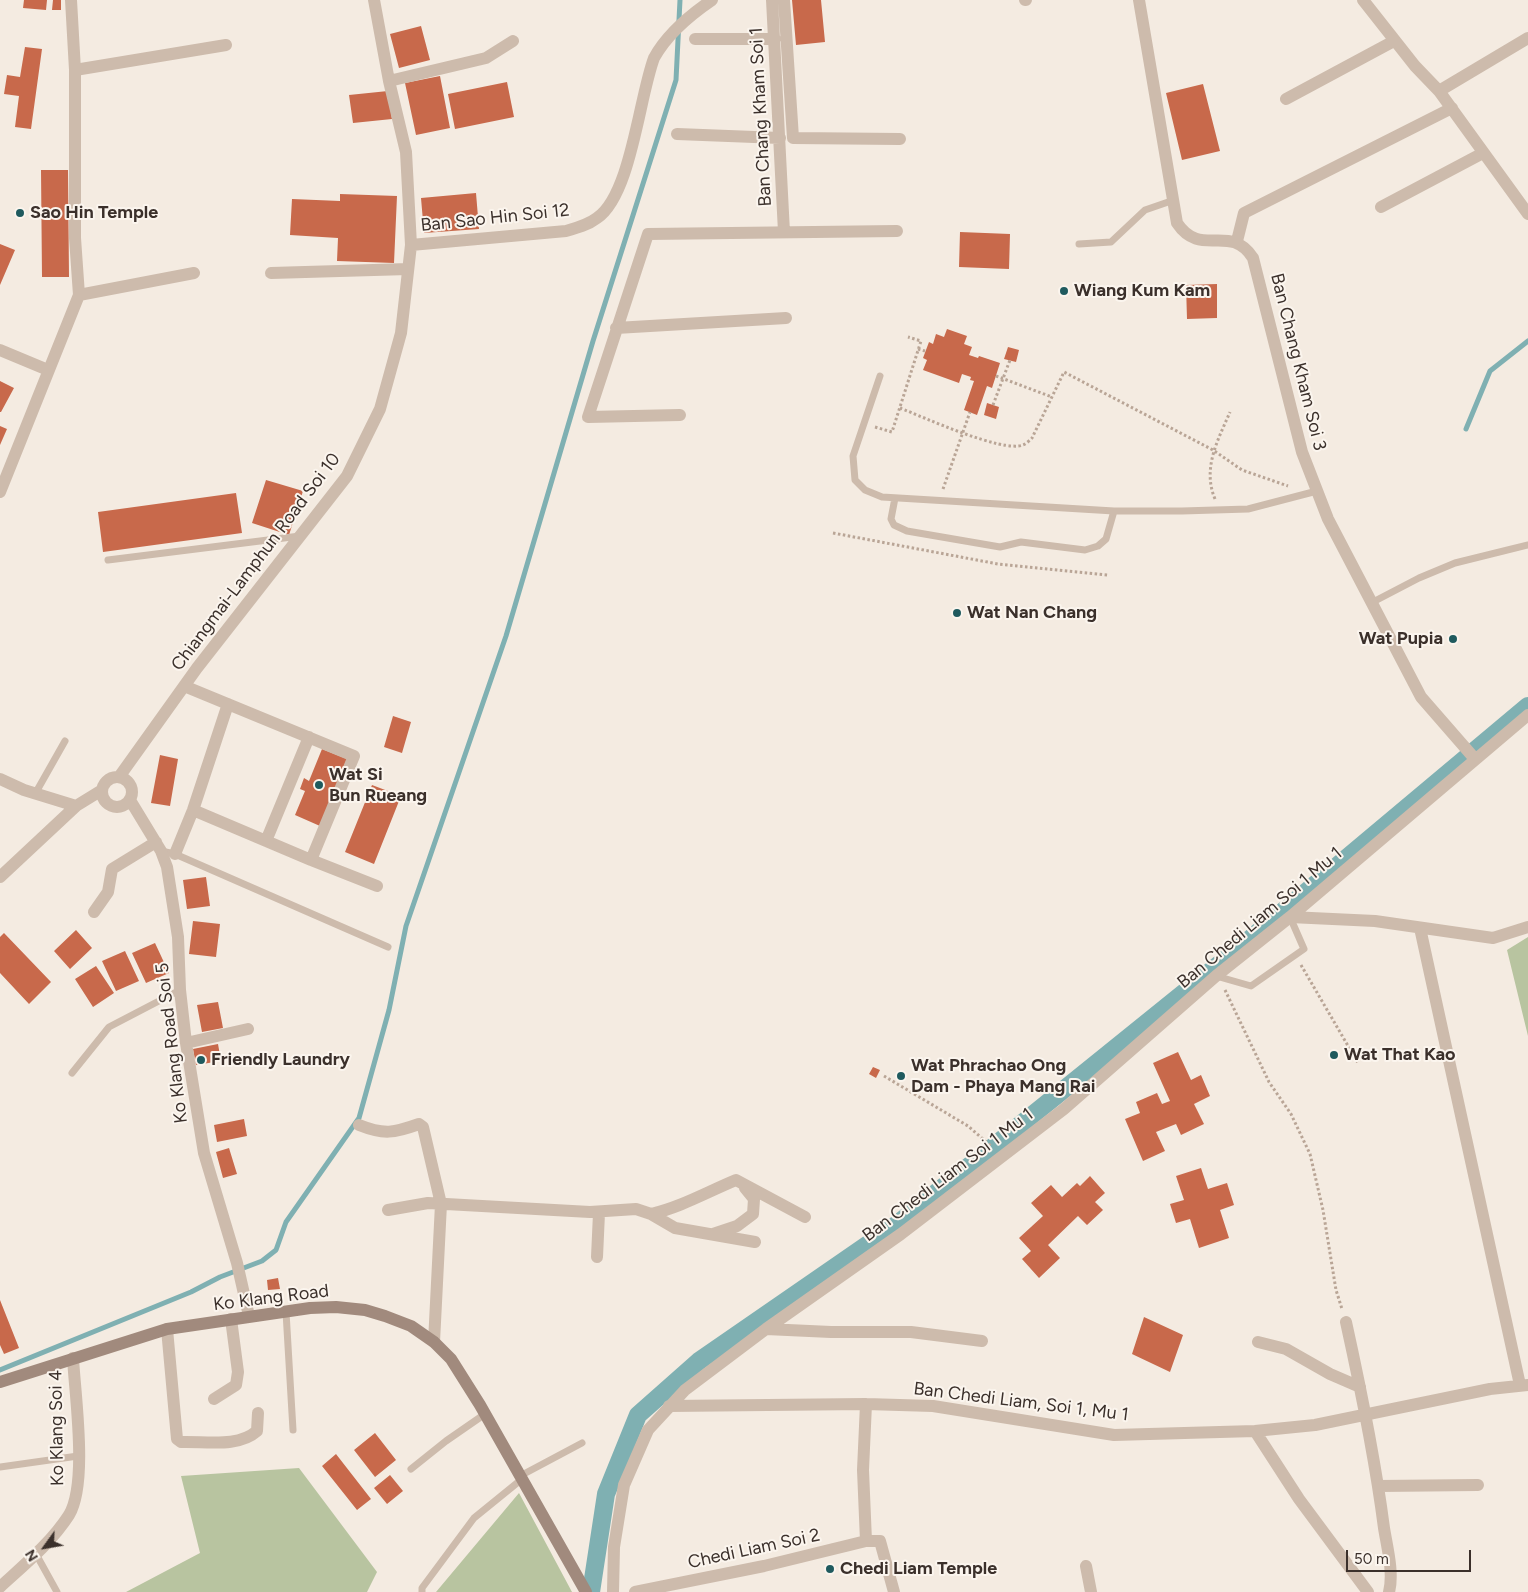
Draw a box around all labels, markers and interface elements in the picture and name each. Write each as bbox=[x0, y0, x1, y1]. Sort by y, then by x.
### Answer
street label: Ban Chang Kham Soi 1 bbox=[746, 27, 776, 207]
street label: Ban Sao Hin Soi 12 bbox=[419, 199, 571, 237]
place label: Sao Hin Temple bbox=[30, 202, 158, 224]
marker: Sao Hin Temple bbox=[14, 207, 26, 219]
street label: Ban Chang Kham Soi 3 bbox=[1266, 271, 1330, 453]
place label: Wiang Kum Kam bbox=[1074, 280, 1210, 302]
marker: Wiang Kum Kam bbox=[1058, 285, 1070, 297]
street label: Chiangmai-Lamphun Road Soi 10 bbox=[167, 449, 345, 675]
place label: Wat Nan Chang bbox=[967, 602, 1097, 624]
marker: Wat Nan Chang bbox=[951, 607, 963, 619]
place label: Wat Pupia bbox=[1359, 628, 1443, 650]
marker: Wat Pupia bbox=[1447, 633, 1459, 645]
place label: Wat Si Bun Rueang bbox=[329, 764, 427, 806]
marker: Wat Si Bun Rueang bbox=[313, 779, 325, 791]
street label: Ban Chedi Liam Soi 1 Mu 1 bbox=[1173, 843, 1347, 993]
street label: Ko Klang Road Soi 5 bbox=[151, 962, 193, 1124]
place label: Wat That Kao bbox=[1344, 1044, 1455, 1066]
place label: Friendly Laundry bbox=[211, 1049, 350, 1071]
marker: Wat That Kao bbox=[1328, 1049, 1340, 1061]
marker: Friendly Laundry bbox=[195, 1054, 207, 1066]
place label: Wat Phrachao Ong Dam - Phaya Mang Rai bbox=[911, 1055, 1095, 1098]
marker: Wat Phrachao Ong Dam - Phaya Mang Rai bbox=[895, 1070, 907, 1082]
street label: Ban Chedi Liam Soi 1 Mu 1 bbox=[858, 1104, 1038, 1246]
street label: Ko Klang Road bbox=[212, 1280, 330, 1316]
street label: Ko Klang Soi 4 bbox=[45, 1370, 69, 1486]
street label: Ban Chedi Liam, Soi 1, Mu 1 bbox=[912, 1378, 1130, 1426]
north arrow bbox=[20, 1522, 70, 1572]
street label: Chedi Liam Soi 2 bbox=[686, 1524, 822, 1574]
scale bar bbox=[1348, 1540, 1473, 1572]
text: N bbox=[22, 1546, 42, 1564]
text: 50 m bbox=[1354, 1550, 1389, 1568]
place label: Chedi Liam Temple bbox=[840, 1558, 997, 1580]
marker: Chedi Liam Temple bbox=[824, 1563, 836, 1575]

